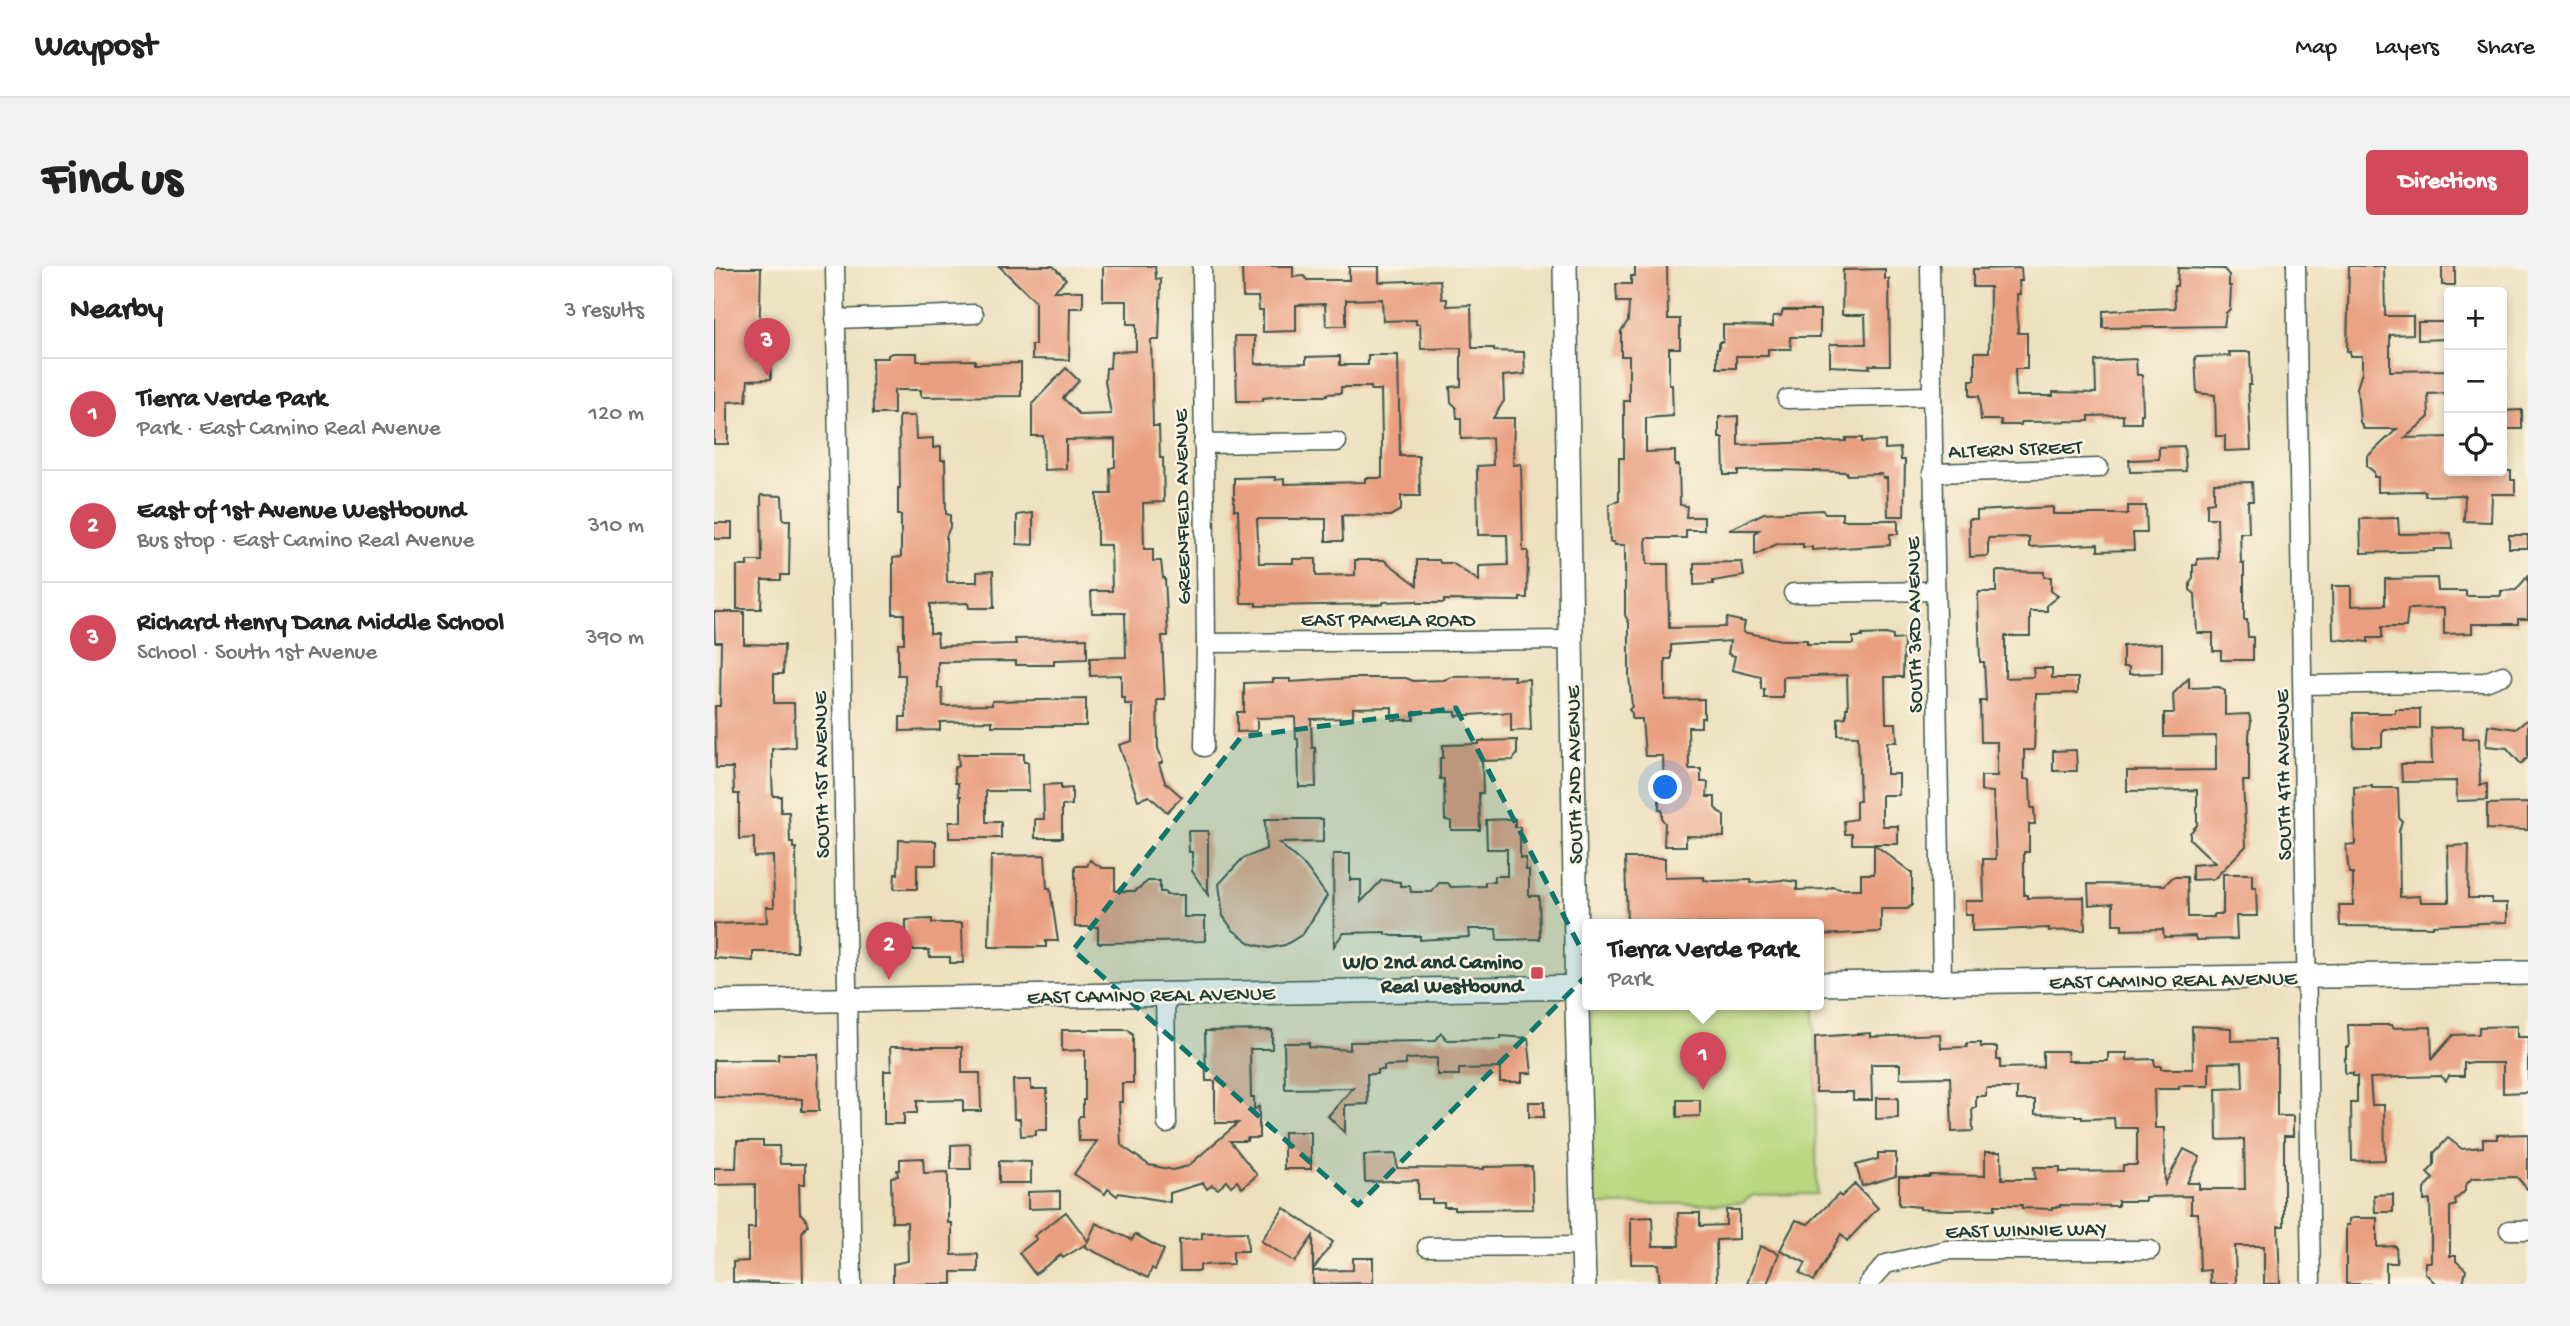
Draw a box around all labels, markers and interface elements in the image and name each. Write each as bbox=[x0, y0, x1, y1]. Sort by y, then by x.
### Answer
text: Waypost bbox=[35, 29, 157, 67]
text: Map bbox=[2295, 34, 2337, 63]
text: Layers bbox=[2375, 34, 2439, 63]
text: Share bbox=[2477, 34, 2535, 63]
button: Directions bbox=[2366, 150, 2528, 215]
text: Find us bbox=[42, 153, 182, 211]
map controls bbox=[2444, 287, 2507, 476]
button: + bbox=[2444, 287, 2507, 350]
text: Nearby bbox=[70, 294, 163, 329]
text: 3 results bbox=[564, 298, 644, 325]
pin: 3 bbox=[744, 318, 790, 376]
button: − bbox=[2444, 350, 2507, 413]
text: Tierra Verde Park bbox=[137, 385, 327, 416]
text: 1 bbox=[88, 401, 98, 428]
text: 120 m bbox=[589, 401, 644, 428]
street label: GREENFIELD AVENUE bbox=[1170, 408, 1199, 605]
button: locate bbox=[2444, 413, 2507, 476]
text: Park · East Camino Real Avenue bbox=[137, 416, 441, 443]
street label: ALTERN STREET bbox=[1948, 437, 2083, 466]
text: East of 1st Avenue Westbound bbox=[137, 497, 466, 528]
text: 2 bbox=[87, 513, 99, 540]
text: 310 m bbox=[588, 513, 644, 540]
text: Bus stop · East Camino Real Avenue bbox=[137, 528, 474, 555]
street label: SOUTH 3RD AVENUE bbox=[1902, 536, 1931, 713]
text: Richard Henry Dana Middle School bbox=[137, 609, 504, 640]
street label: EAST PAMELA ROAD bbox=[1301, 610, 1476, 635]
text: 3 bbox=[87, 625, 99, 652]
text: 390 m bbox=[586, 625, 644, 652]
text: School · South 1st Avenue bbox=[137, 640, 377, 667]
street label: SOUTH 2ND AVENUE bbox=[1562, 685, 1591, 864]
street label: SOUTH 4TH AVENUE bbox=[2271, 689, 2299, 860]
street label: SOUTH 1ST AVENUE bbox=[810, 690, 837, 859]
your location bbox=[1648, 770, 1682, 804]
popup bbox=[1582, 919, 1824, 1010]
pin: 2 bbox=[866, 922, 912, 980]
text: Tierra Verde Park bbox=[1608, 936, 1798, 967]
place label: W/O 2nd and Camino Real Westbound bbox=[1342, 952, 1526, 1001]
marker: W/O 2nd and Camino Real Westbound bbox=[1529, 965, 1545, 981]
text: Park bbox=[1608, 967, 1652, 994]
street label: EAST CAMINO REAL AVENUE bbox=[2049, 968, 2298, 997]
street label: EAST CAMINO REAL AVENUE bbox=[1027, 983, 1276, 1012]
pin: 1 bbox=[1680, 1032, 1726, 1090]
street label: EAST WINNIE WAY bbox=[1945, 1219, 2107, 1246]

